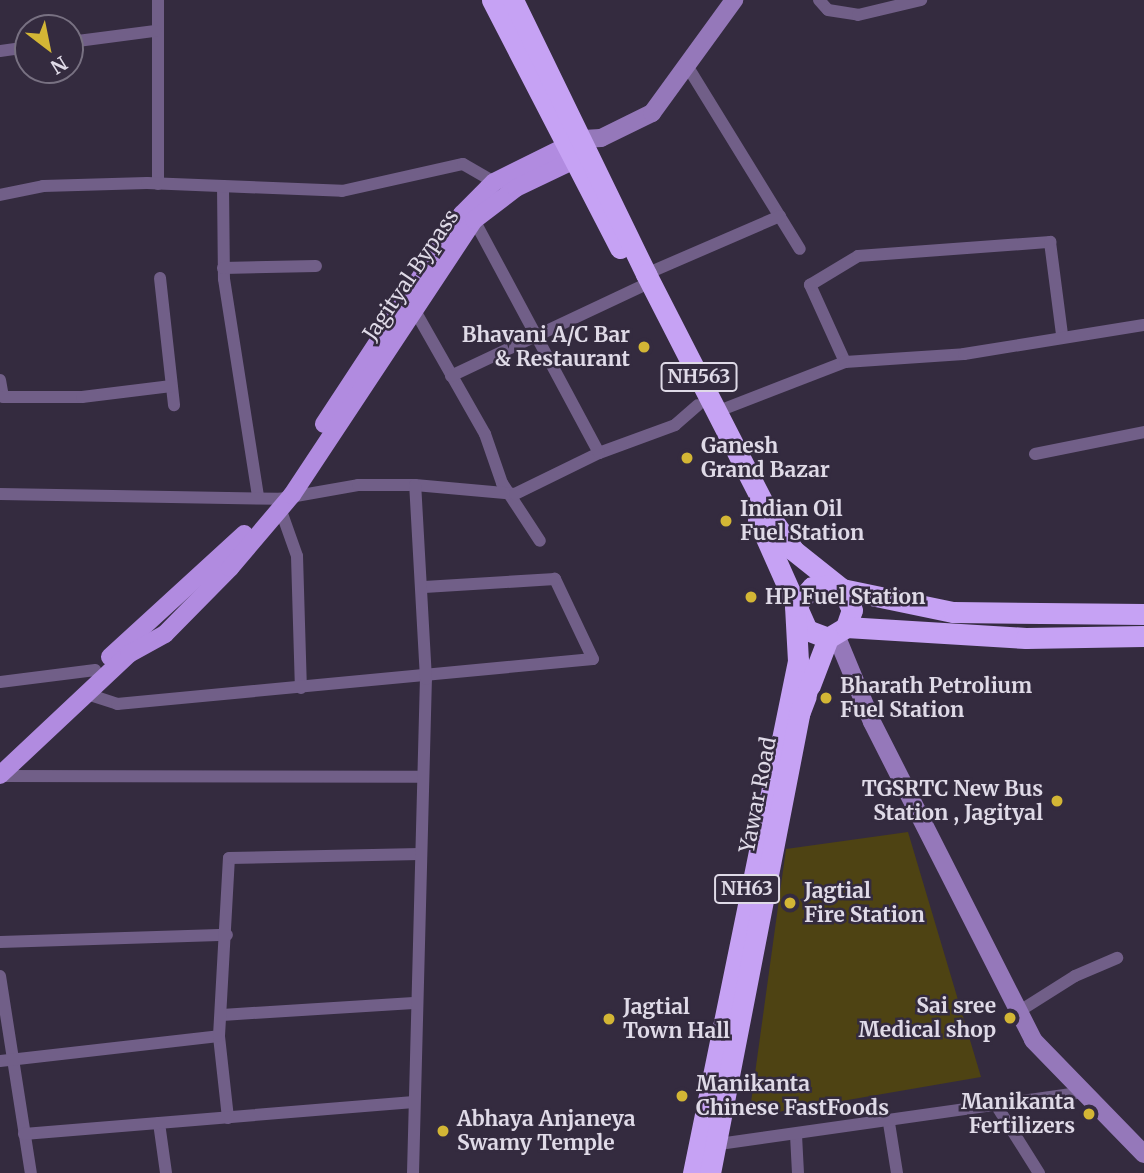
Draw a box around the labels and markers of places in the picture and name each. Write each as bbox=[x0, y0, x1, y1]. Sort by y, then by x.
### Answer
place label: Bhavani A/C Bar & Restaurant bbox=[462, 322, 630, 372]
marker: Bhavani A/C Bar & Restaurant bbox=[636, 339, 652, 355]
place label: Ganesh Grand Bazar bbox=[701, 433, 830, 483]
marker: Ganesh Grand Bazar bbox=[679, 450, 695, 466]
place label: Indian Oil Fuel Station bbox=[740, 496, 864, 546]
marker: Indian Oil Fuel Station bbox=[718, 513, 734, 529]
place label: HP Fuel Station bbox=[765, 584, 925, 610]
marker: HP Fuel Station bbox=[743, 589, 759, 605]
place label: Bharath Petrolium Fuel Station bbox=[840, 673, 1032, 723]
marker: Bharath Petrolium Fuel Station bbox=[818, 690, 834, 706]
place label: TGSRTC New Bus Station , Jagityal bbox=[862, 776, 1043, 826]
marker: TGSRTC New Bus Station , Jagityal bbox=[1049, 793, 1065, 809]
place label: Jagtial Fire Station bbox=[804, 878, 925, 928]
marker: Jagtial Fire Station bbox=[782, 895, 798, 911]
place label: Sai sree Medical shop bbox=[859, 993, 996, 1043]
place label: Jagtial Town Hall bbox=[623, 994, 730, 1044]
marker: Sai sree Medical shop bbox=[1002, 1010, 1018, 1026]
marker: Jagtial Town Hall bbox=[601, 1011, 617, 1027]
place label: Manikanta Chinese FastFoods bbox=[696, 1071, 889, 1121]
marker: Manikanta Chinese FastFoods bbox=[674, 1088, 690, 1104]
place label: Manikanta Fertilizers bbox=[961, 1089, 1075, 1139]
place label: Abhaya Anjaneya Swamy Temple bbox=[457, 1106, 636, 1156]
marker: Manikanta Fertilizers bbox=[1081, 1106, 1097, 1122]
marker: Abhaya Anjaneya Swamy Temple bbox=[435, 1123, 451, 1139]

